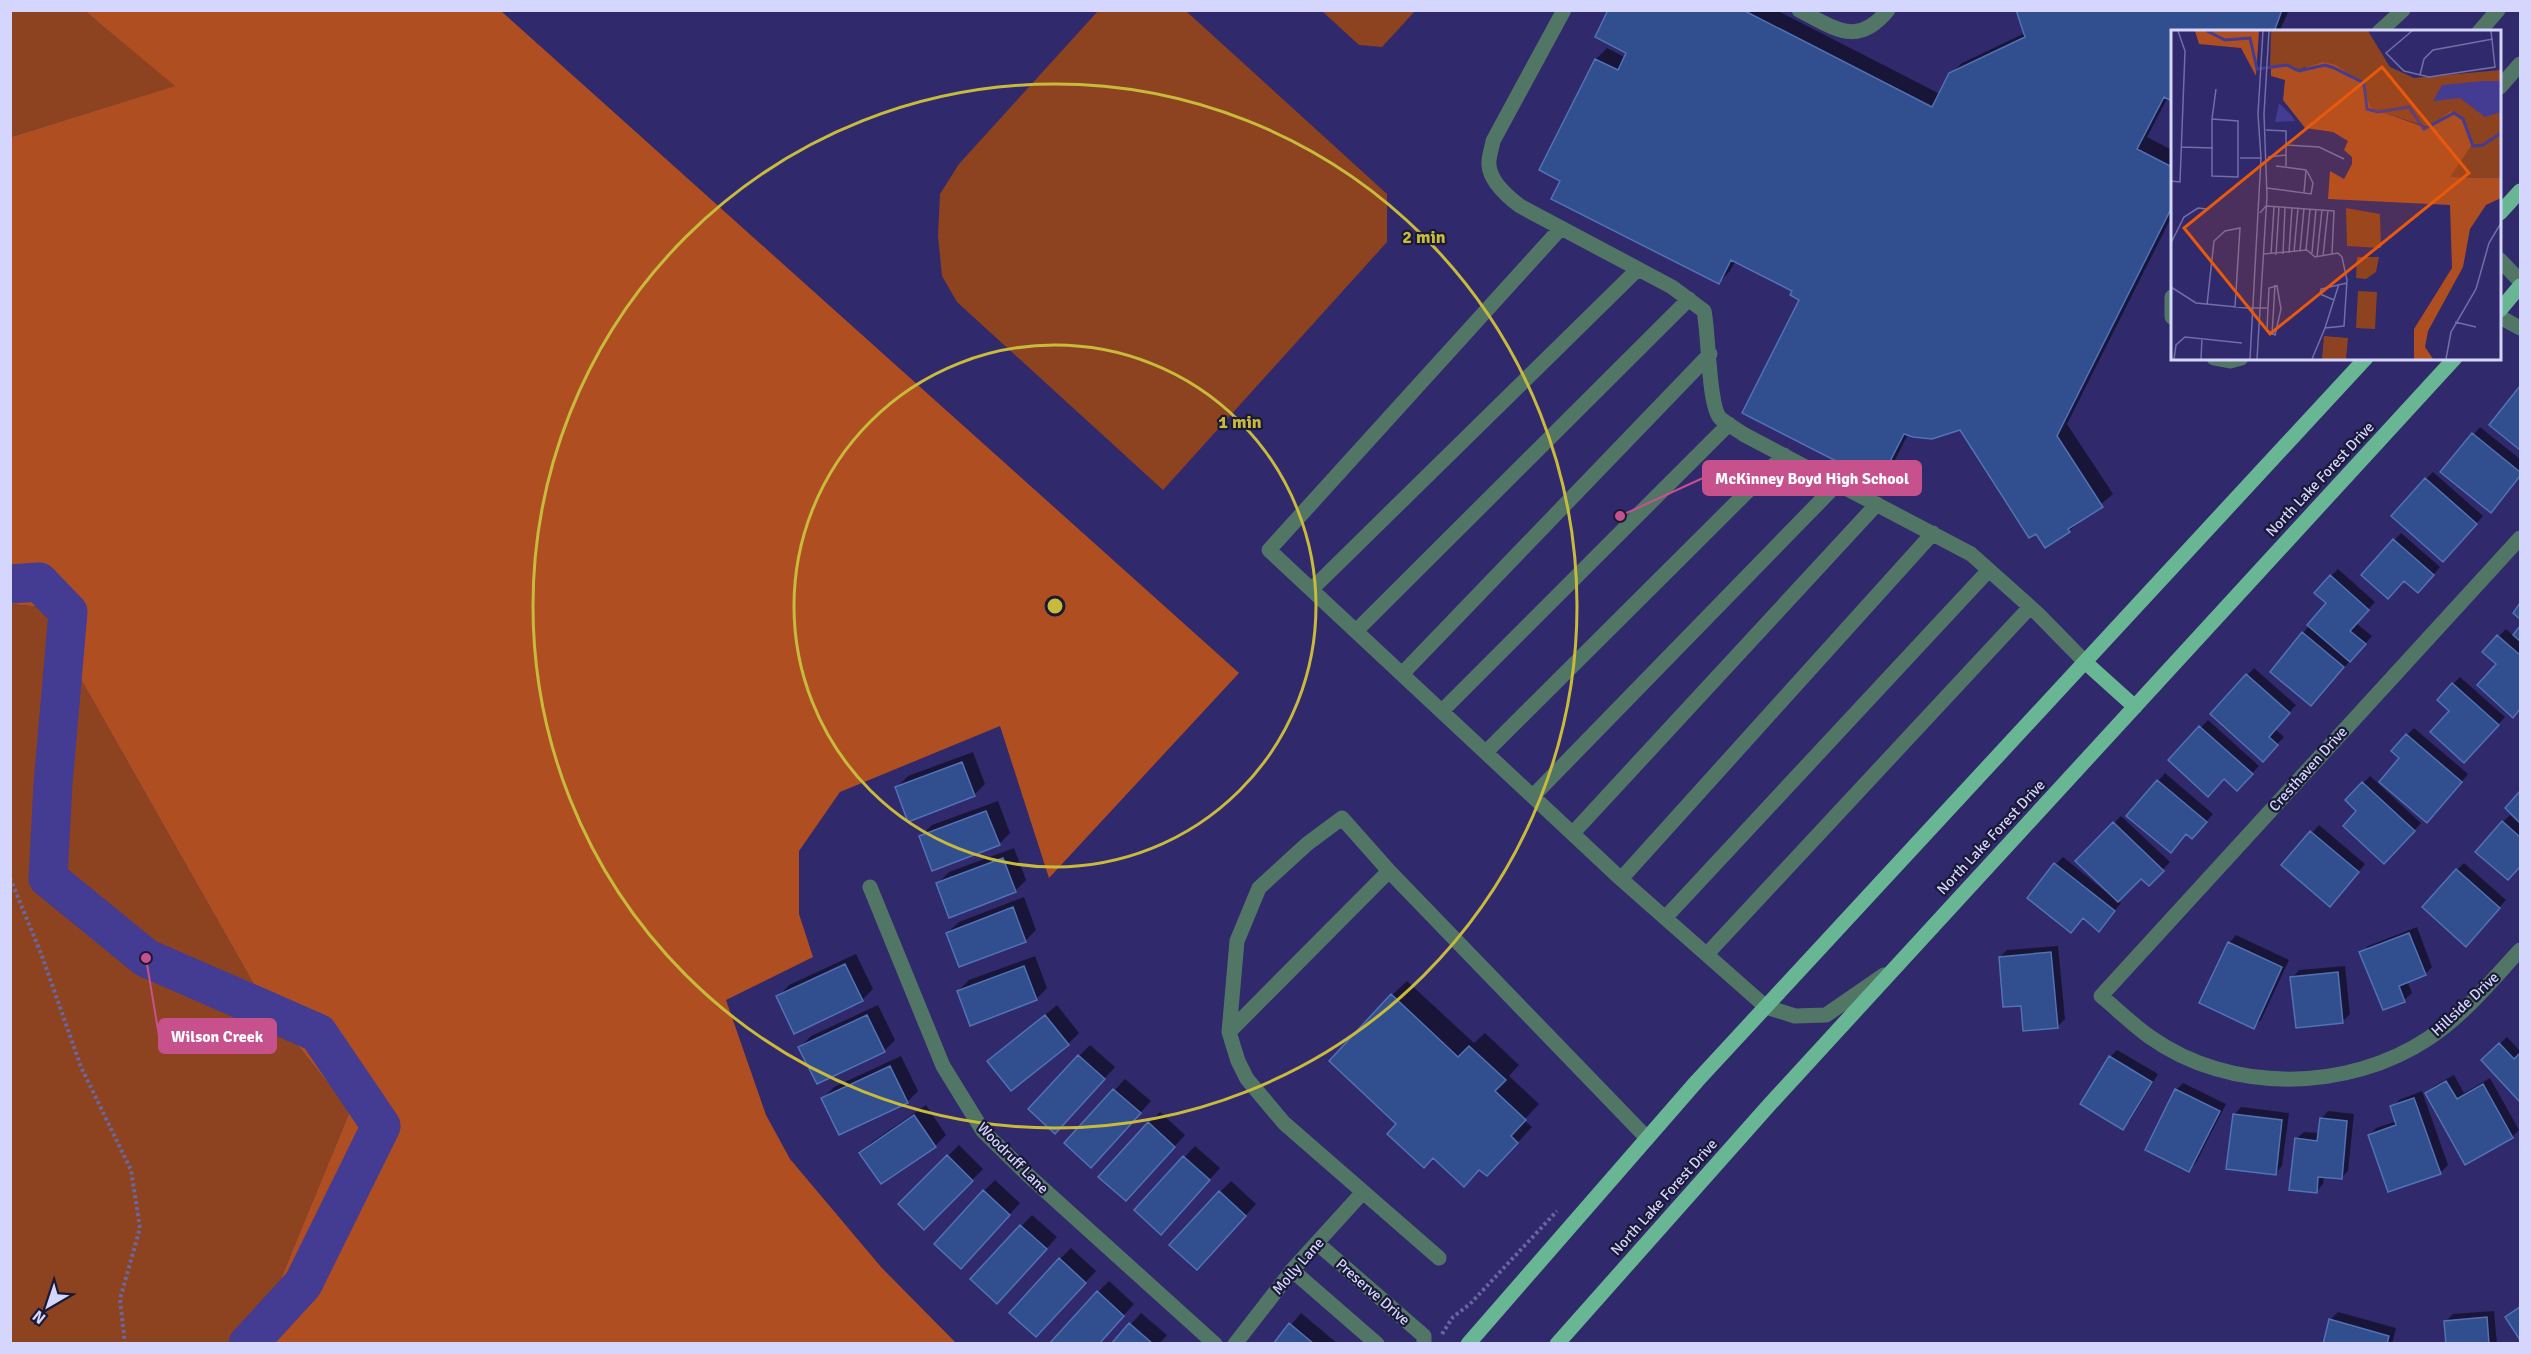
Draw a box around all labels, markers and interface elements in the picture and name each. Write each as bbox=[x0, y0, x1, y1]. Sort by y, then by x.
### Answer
inset map bbox=[2171, 30, 2501, 360]
text: 2 min bbox=[1402, 226, 1446, 248]
text: 1 min bbox=[1218, 411, 1262, 433]
street label: North Lake Forest Drive bbox=[2262, 418, 2378, 540]
callout: McKinney Boyd High School bbox=[1703, 461, 1921, 495]
text: McKinney Boyd High School bbox=[1715, 469, 1909, 489]
centre of rings bbox=[1045, 596, 1065, 616]
street label: Cresthaven Drive bbox=[2265, 723, 2351, 815]
street label: North Lake Forest Drive bbox=[1933, 776, 2049, 898]
street label: Hillside Drive bbox=[2427, 968, 2503, 1040]
callout: Wilson Creek bbox=[159, 1019, 276, 1053]
text: Wilson Creek bbox=[171, 1027, 264, 1047]
street label: Woodruff Lane bbox=[974, 1119, 1052, 1197]
street label: North Lake Forest Drive bbox=[1607, 1135, 1721, 1259]
street label: Molly Lane bbox=[1268, 1234, 1328, 1298]
street label: Preserve Drive bbox=[1332, 1255, 1414, 1329]
north arrow bbox=[18, 1276, 78, 1336]
text: N bbox=[29, 1306, 50, 1328]

